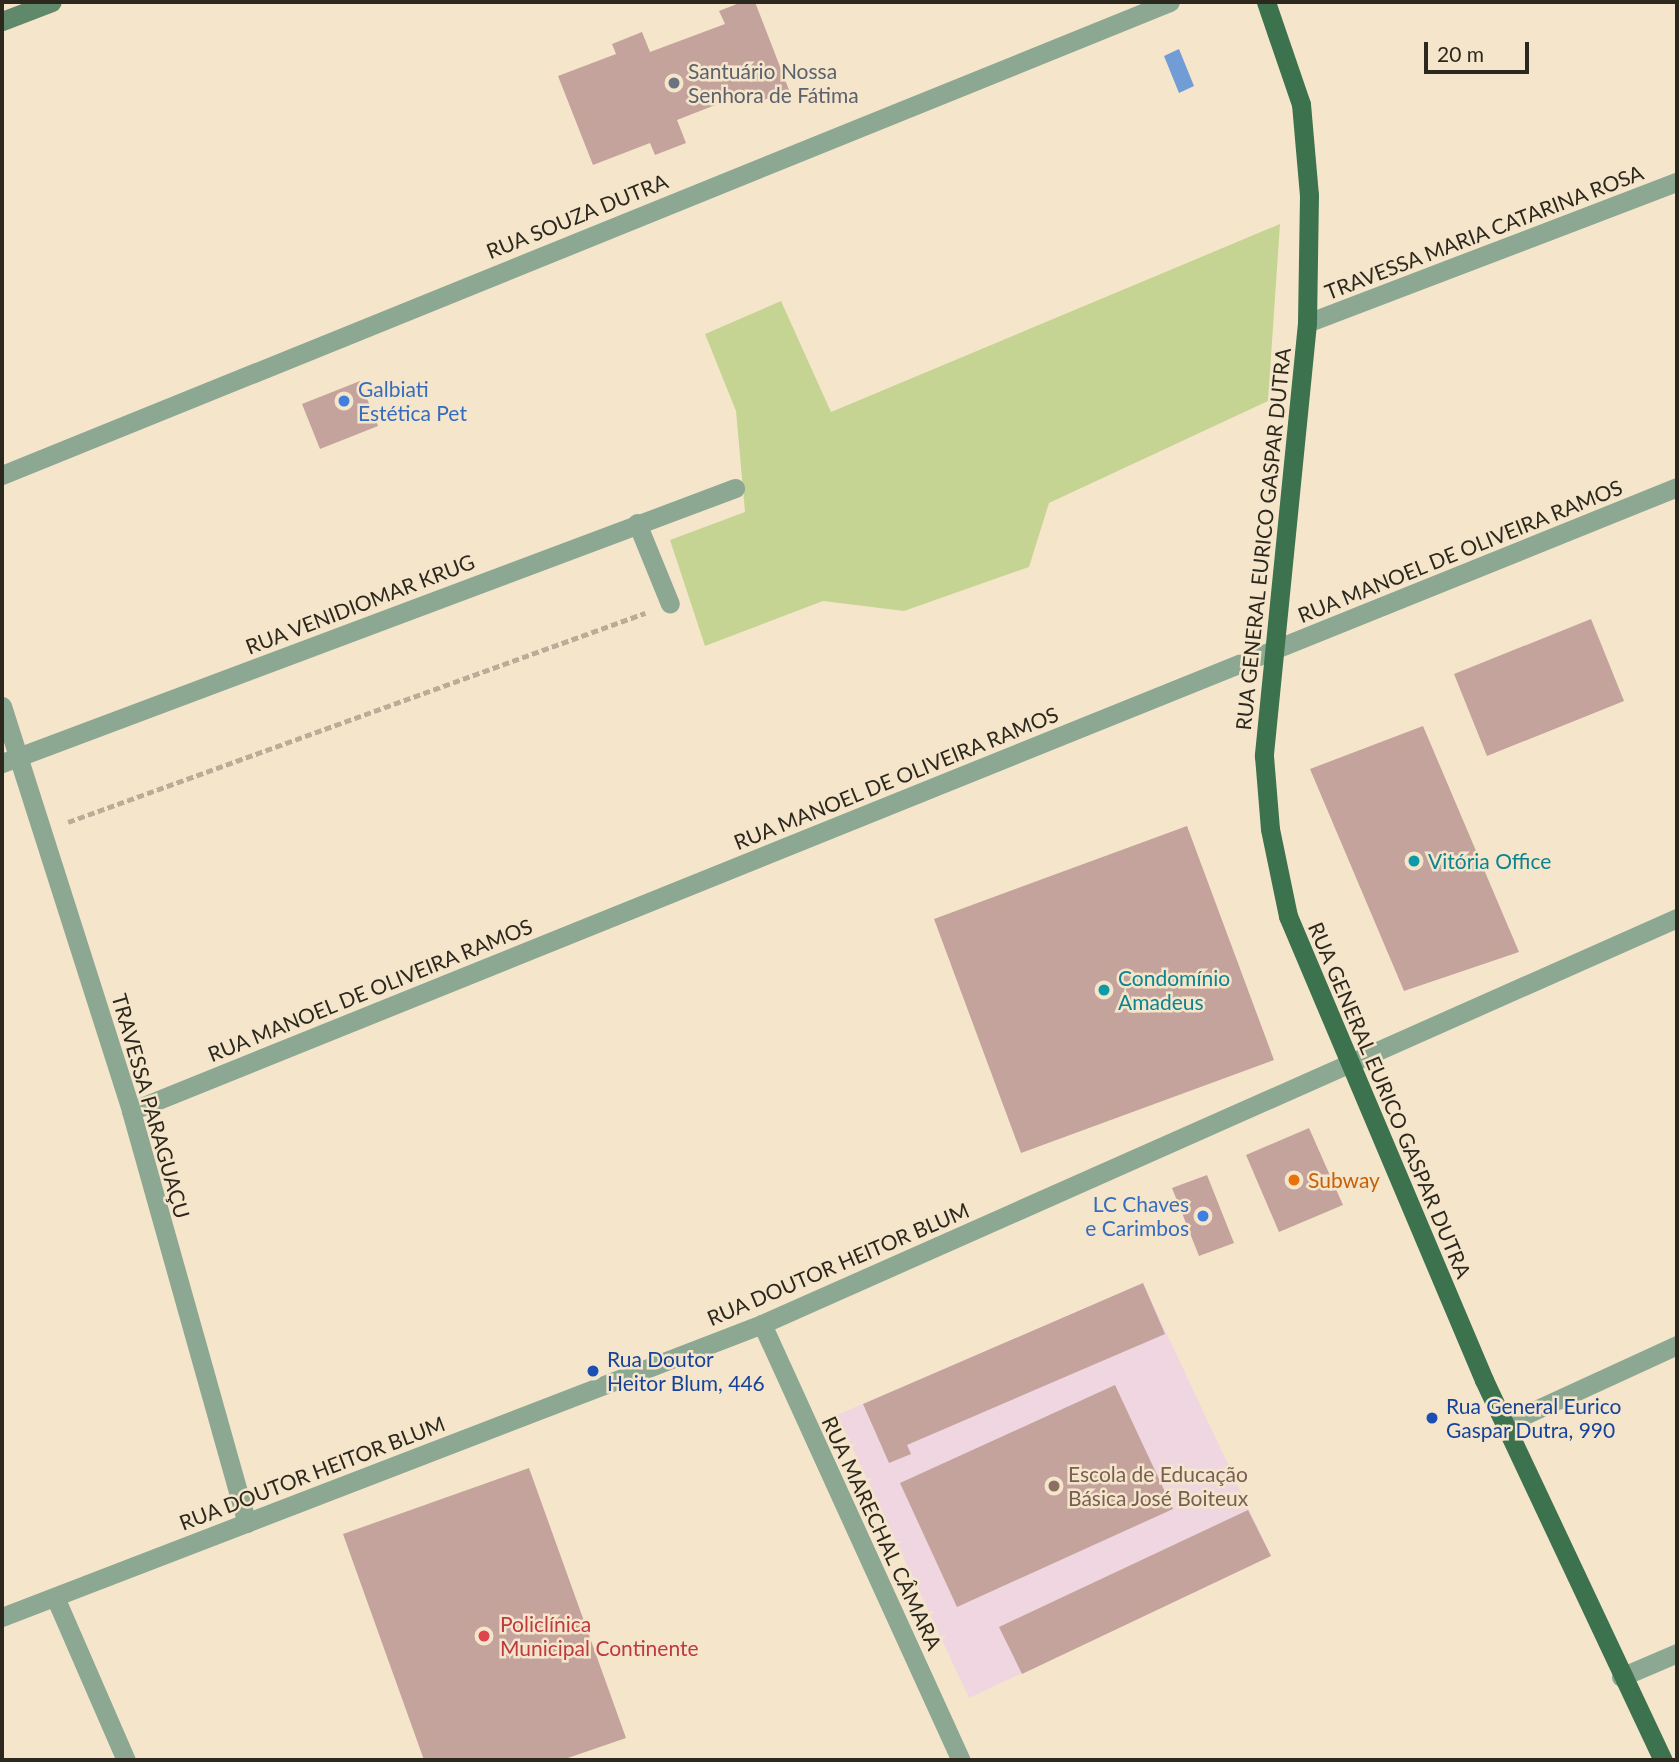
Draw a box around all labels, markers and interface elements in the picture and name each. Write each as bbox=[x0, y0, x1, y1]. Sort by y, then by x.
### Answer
scale bar bbox=[1427, 28, 1532, 72]
text: 20 m bbox=[1437, 41, 1484, 66]
place label: Santuário Nossa Senhora de Fátima bbox=[688, 58, 859, 108]
marker: Santuário Nossa Senhora de Fátima bbox=[666, 75, 682, 91]
street label: TRAVESSA MARIA CATARINA ROSA bbox=[1320, 159, 1648, 305]
street label: RUA SOUZA DUTRA bbox=[482, 168, 672, 264]
street label: RUA GENERAL EURICO GASPAR DUTRA bbox=[1230, 346, 1296, 732]
place label: Galbiati Estética Pet bbox=[358, 376, 467, 426]
marker: Galbiati Estética Pet bbox=[336, 393, 352, 409]
street label: RUA MANOEL DE OLIVEIRA RAMOS bbox=[1293, 474, 1627, 628]
street label: RUA VENIDIOMAR KRUG bbox=[241, 548, 479, 660]
street label: RUA MANOEL DE OLIVEIRA RAMOS bbox=[729, 701, 1063, 855]
place label: Vitória Office bbox=[1428, 848, 1551, 874]
marker: Vitória Office bbox=[1406, 853, 1422, 869]
street label: RUA MANOEL DE OLIVEIRA RAMOS bbox=[203, 913, 537, 1067]
street label: RUA GENERAL EURICO GASPAR DUTRA bbox=[1303, 918, 1477, 1282]
place label: Condomínio Amadeus bbox=[1118, 965, 1230, 1015]
marker: Condomínio Amadeus bbox=[1096, 982, 1112, 998]
street label: TRAVESSA PARAGUAÇU bbox=[107, 990, 195, 1222]
place label: Subway bbox=[1308, 1167, 1380, 1193]
marker: Subway bbox=[1286, 1172, 1302, 1188]
place label: LC Chaves e Carimbos bbox=[1085, 1191, 1189, 1241]
street label: RUA DOUTOR HEITOR BLUM bbox=[703, 1197, 973, 1331]
marker: LC Chaves e Carimbos bbox=[1195, 1208, 1211, 1224]
place label: Rua Doutor Heitor Blum, 446 bbox=[607, 1346, 765, 1396]
marker: Rua Doutor Heitor Blum, 446 bbox=[585, 1363, 601, 1379]
place label: Rua General Eurico Gaspar Dutra, 990 bbox=[1446, 1393, 1621, 1443]
marker: Rua General Eurico Gaspar Dutra, 990 bbox=[1424, 1410, 1440, 1426]
street label: RUA DOUTOR HEITOR BLUM bbox=[175, 1411, 449, 1535]
street label: RUA MARECHAL CÂMARA bbox=[816, 1412, 948, 1654]
place label: Escola de Educação Básica José Boiteux bbox=[1068, 1461, 1249, 1511]
marker: Escola de Educação Básica José Boiteux bbox=[1046, 1478, 1062, 1494]
place label: Policlínica Municipal Continente bbox=[500, 1611, 699, 1661]
marker: Policlínica Municipal Continente bbox=[474, 1626, 494, 1646]

